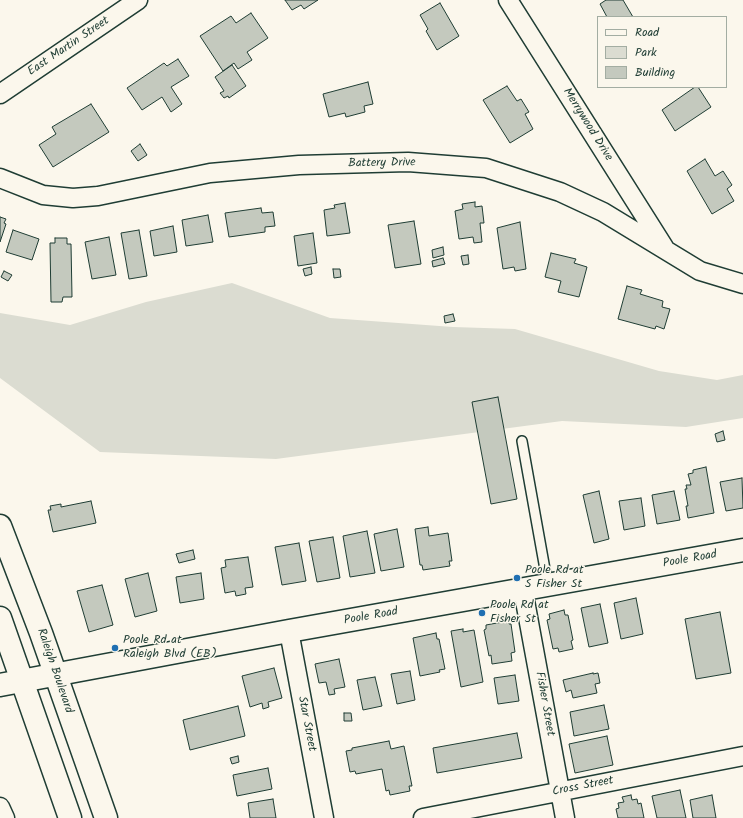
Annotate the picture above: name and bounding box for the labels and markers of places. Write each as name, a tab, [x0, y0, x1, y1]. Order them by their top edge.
place label: Poole Rd at S Fisher St	[525, 564, 584, 592]
marker: Poole Rd at S Fisher St	[512, 573, 522, 583]
place label: Poole Rd at Fisher St	[490, 599, 549, 627]
marker: Poole Rd at Fisher St	[477, 608, 487, 618]
place label: Poole Rd at Raleigh Blvd (EB)	[123, 634, 217, 662]
marker: Poole Rd at Raleigh Blvd (EB)	[110, 643, 120, 653]

